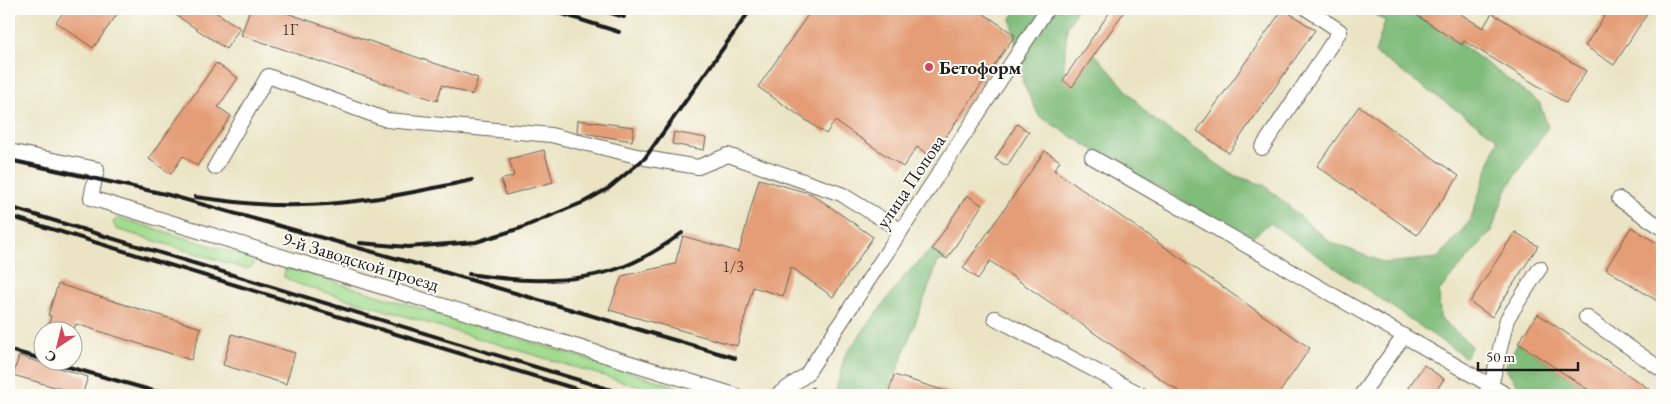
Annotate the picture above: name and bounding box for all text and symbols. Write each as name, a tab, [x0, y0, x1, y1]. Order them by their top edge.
house number: 1Г	[282, 19, 299, 40]
place label: Бетоформ	[939, 55, 1022, 80]
marker: Бетоформ	[923, 61, 935, 73]
street label: улица Попова	[870, 129, 951, 233]
street label: 9-й Заводской проезд	[280, 226, 442, 297]
house number: 1/3	[722, 256, 744, 277]
north arrow	[32, 322, 82, 372]
scale bar	[1478, 339, 1578, 371]
text: С	[41, 346, 60, 367]
text: 50 m	[1486, 347, 1515, 366]

